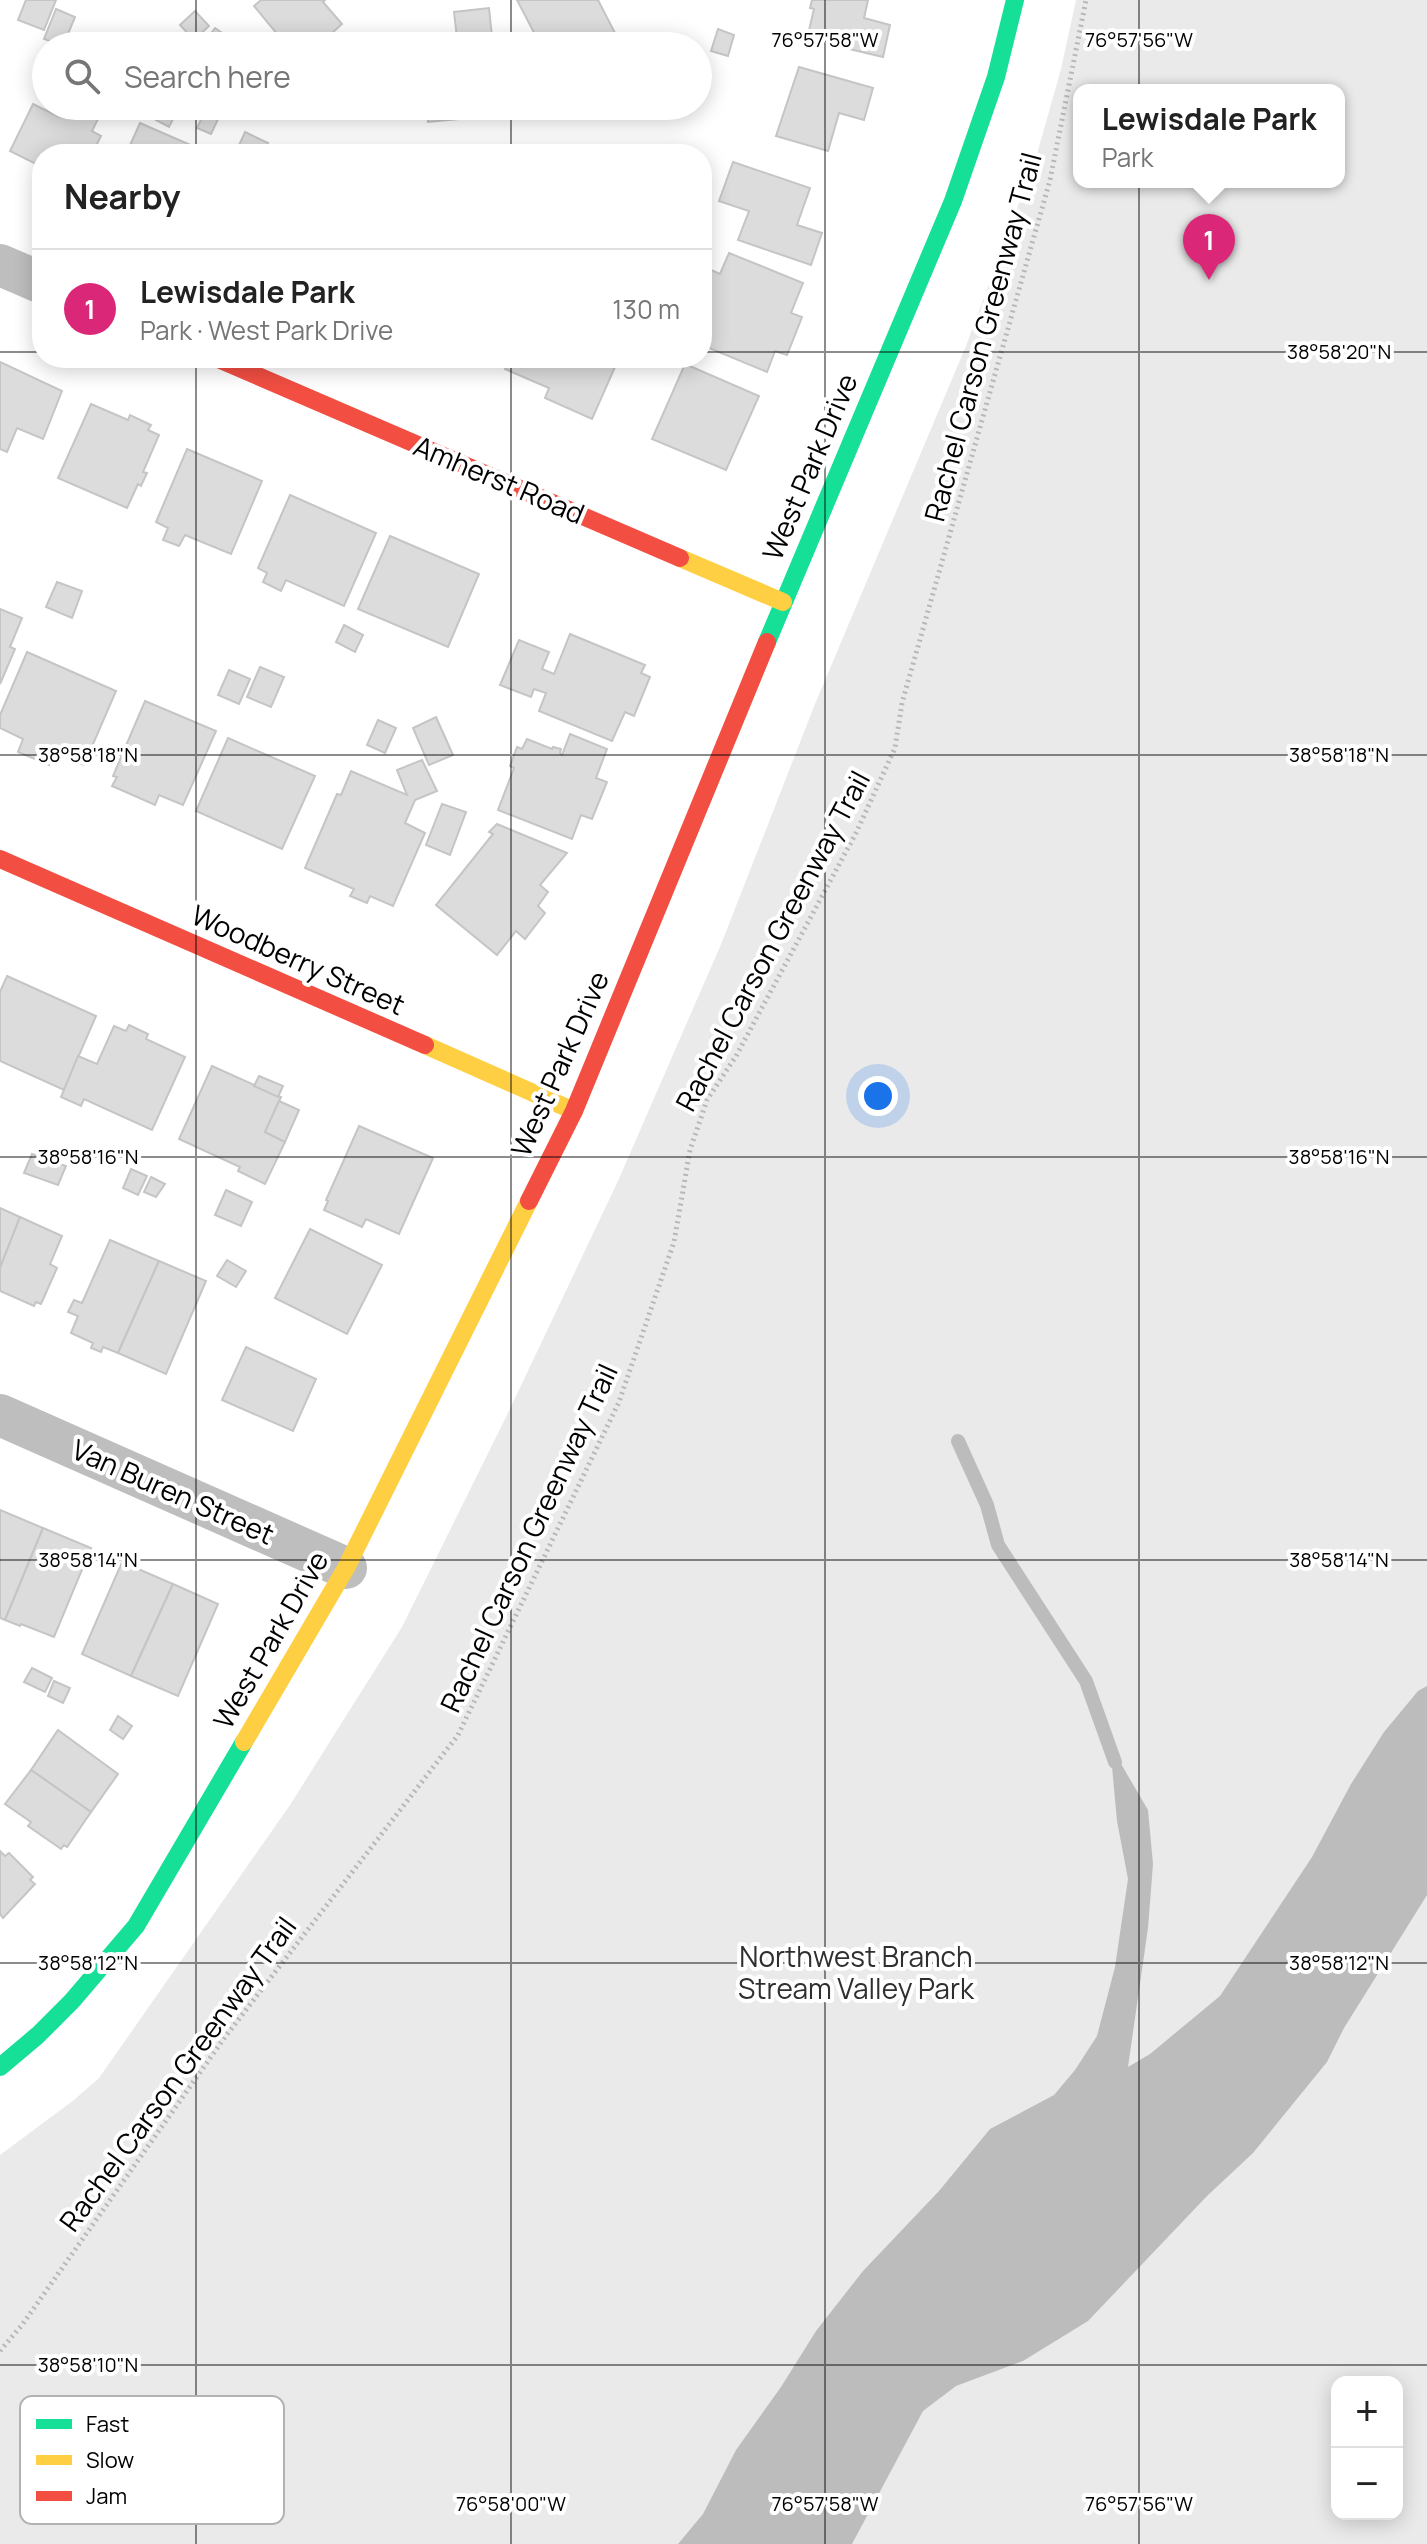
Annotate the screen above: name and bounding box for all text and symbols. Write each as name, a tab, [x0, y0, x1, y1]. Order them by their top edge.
text: 76°57'58"W	[771, 26, 879, 53]
text: 76°57'56"W	[1085, 26, 1193, 53]
search box	[32, 32, 712, 120]
icon: search	[60, 54, 104, 98]
text: Search here	[124, 56, 291, 97]
popup	[1073, 84, 1345, 188]
text: Lewisdale Park	[1102, 98, 1316, 139]
text: Park	[1102, 139, 1154, 175]
street label: Rachel Carson Greenway Trail	[914, 148, 1050, 525]
text: Nearby	[64, 173, 180, 219]
pin: 1	[1183, 214, 1235, 280]
text: Lewisdale Park	[140, 271, 355, 312]
text: 1	[84, 291, 96, 327]
text: 130 m	[612, 291, 680, 327]
text: Park · West Park Drive	[140, 312, 393, 348]
text: 38°58'20"N	[1287, 338, 1391, 365]
street label: West Park Drive	[753, 367, 865, 566]
street label: Amherst Road	[408, 426, 591, 532]
text: 38°58'18"N	[38, 741, 138, 768]
text: 38°58'18"N	[1289, 741, 1389, 768]
street label: Rachel Carson Greenway Trail	[666, 764, 878, 1117]
street label: Woodberry Street	[186, 895, 411, 1023]
street label: West Park Drive	[501, 965, 617, 1162]
your location	[858, 1076, 898, 1116]
text: 38°58'16"N	[38, 1143, 138, 1170]
text: 38°58'16"N	[1289, 1143, 1389, 1170]
street label: Rachel Carson Greenway Trail	[431, 1357, 626, 1718]
street label: Van Buren Street	[66, 1430, 280, 1553]
street label: West Park Drive	[204, 1544, 336, 1735]
text: 38°58'14"N	[38, 1546, 138, 1573]
text: 38°58'14"N	[1289, 1546, 1389, 1573]
street label: Rachel Carson Greenway Trail	[50, 1908, 304, 2238]
park label: Northwest Branch Stream Valley Park	[738, 1937, 975, 2007]
text: 38°58'12"N	[38, 1949, 138, 1976]
text: 38°58'12"N	[1289, 1949, 1389, 1976]
text: 38°58'10"N	[38, 2351, 138, 2378]
map controls	[1331, 2376, 1403, 2520]
button: +	[1331, 2376, 1403, 2448]
legend	[20, 2396, 284, 2524]
text: Fast	[86, 2409, 129, 2439]
text: Slow	[86, 2445, 134, 2475]
button: −	[1331, 2448, 1403, 2520]
text: Jam	[86, 2481, 127, 2511]
text: 76°58'00"W	[456, 2490, 566, 2517]
text: 76°57'58"W	[771, 2490, 879, 2517]
text: 76°57'56"W	[1085, 2490, 1193, 2517]

